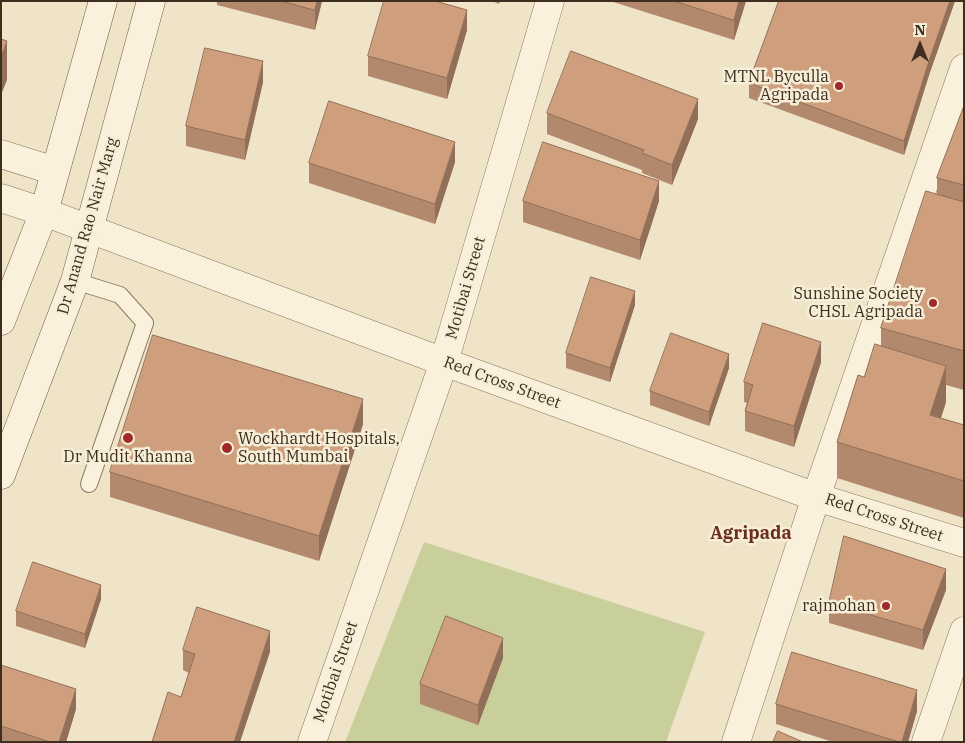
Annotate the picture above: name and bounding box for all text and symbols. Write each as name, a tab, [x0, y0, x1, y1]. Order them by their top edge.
north arrow	[895, 20, 945, 70]
text: N	[914, 21, 926, 39]
place label: MTNL Byculla Agripada	[723, 67, 829, 105]
marker: MTNL Byculla Agripada	[833, 80, 845, 92]
street label: Dr Anand Rao Nair Marg	[54, 135, 122, 317]
street label: Motibai Street	[442, 234, 490, 342]
place label: Sunshine Society CHSL Agripada	[793, 284, 923, 322]
marker: Sunshine Society CHSL Agripada	[927, 297, 939, 309]
street label: Red Cross Street	[441, 353, 563, 413]
place label: Wockhardt Hospitals, South Mumbai	[238, 429, 400, 467]
marker: Dr Mudit Khanna	[121, 431, 135, 445]
marker: Wockhardt Hospitals, South Mumbai	[220, 441, 234, 455]
place label: Dr Mudit Khanna	[63, 447, 193, 467]
street label: Red Cross Street	[822, 490, 946, 546]
district label: Agripada	[710, 523, 792, 545]
place label: rajmohan	[802, 596, 876, 616]
marker: rajmohan	[880, 600, 892, 612]
street label: Motibai Street	[310, 619, 362, 725]

